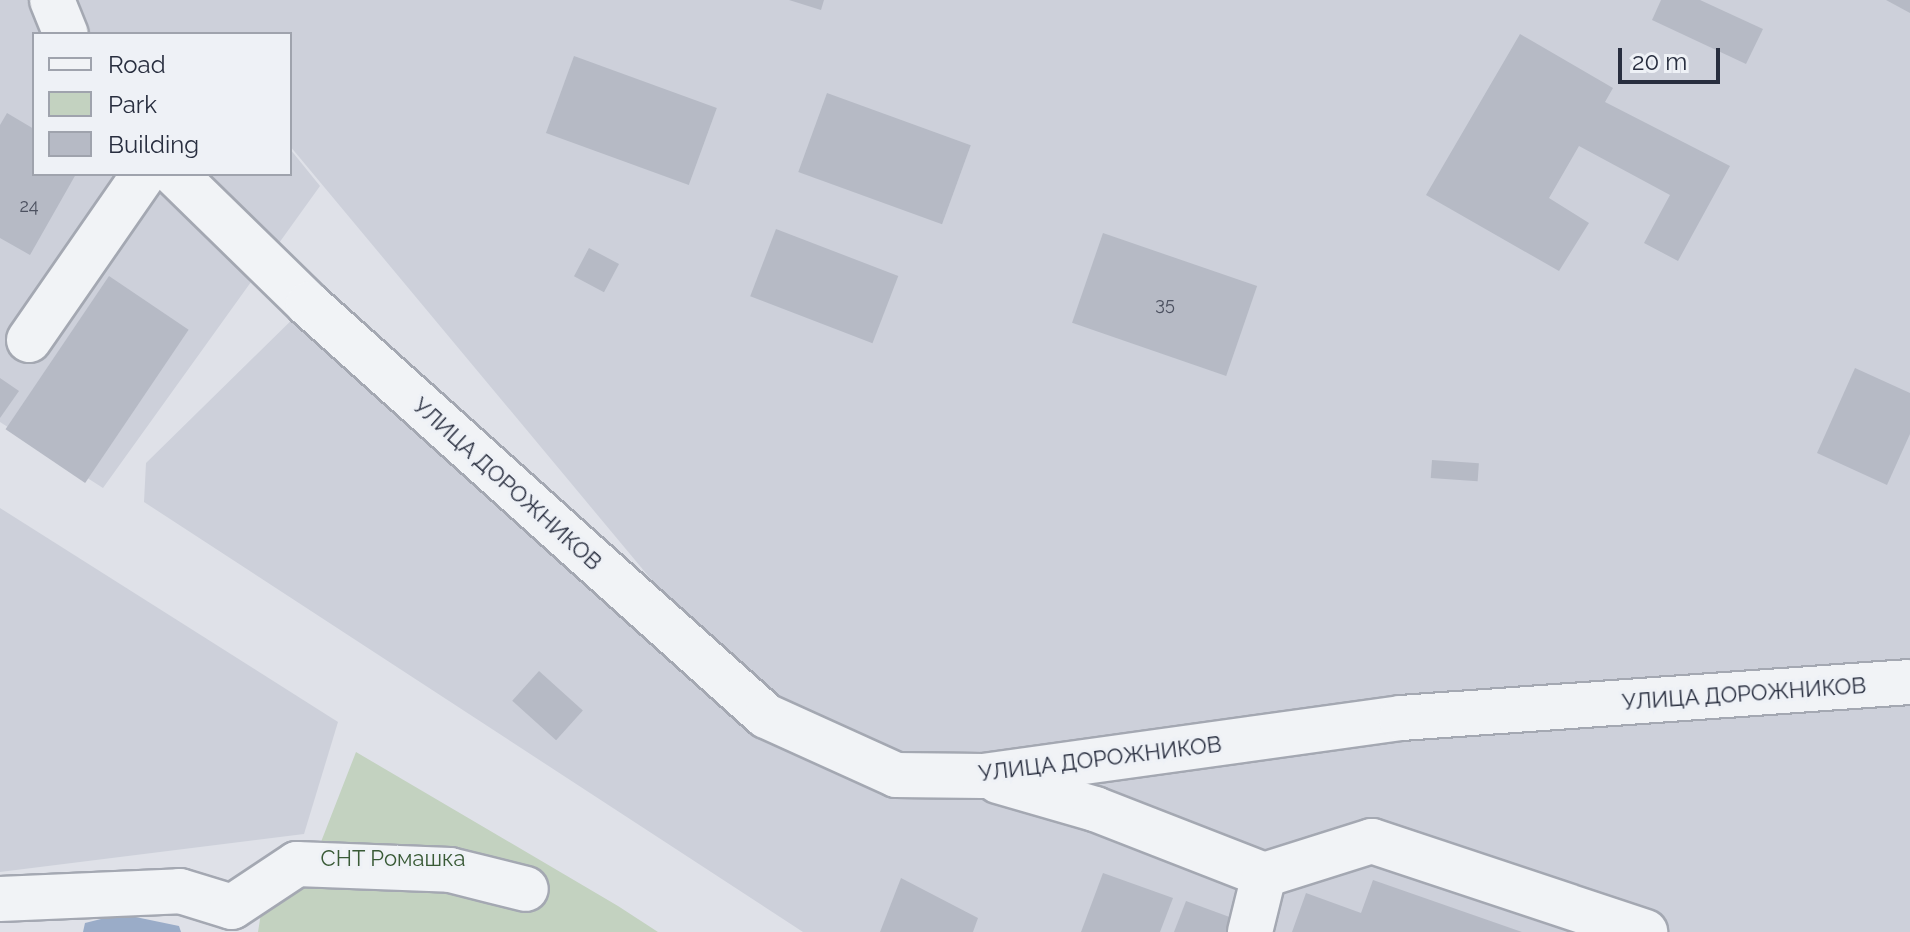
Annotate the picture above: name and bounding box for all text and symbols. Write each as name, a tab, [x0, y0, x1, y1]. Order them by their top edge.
legend	[32, 32, 292, 176]
scale bar	[1622, 32, 1724, 82]
text: 20 m	[1632, 47, 1687, 76]
text: Road	[108, 50, 166, 79]
text: Park	[108, 90, 157, 119]
text: Building	[108, 130, 199, 159]
house number: 24	[19, 195, 39, 217]
house number: 35	[1155, 293, 1175, 315]
street label: УЛИЦА ДОРОЖНИКОВ	[407, 392, 607, 576]
street label: УЛИЦА ДОРОЖНИКОВ	[1621, 672, 1867, 716]
street label: УЛИЦА ДОРОЖНИКОВ	[977, 731, 1223, 787]
park label: СНТ Ромашка	[320, 846, 466, 872]

